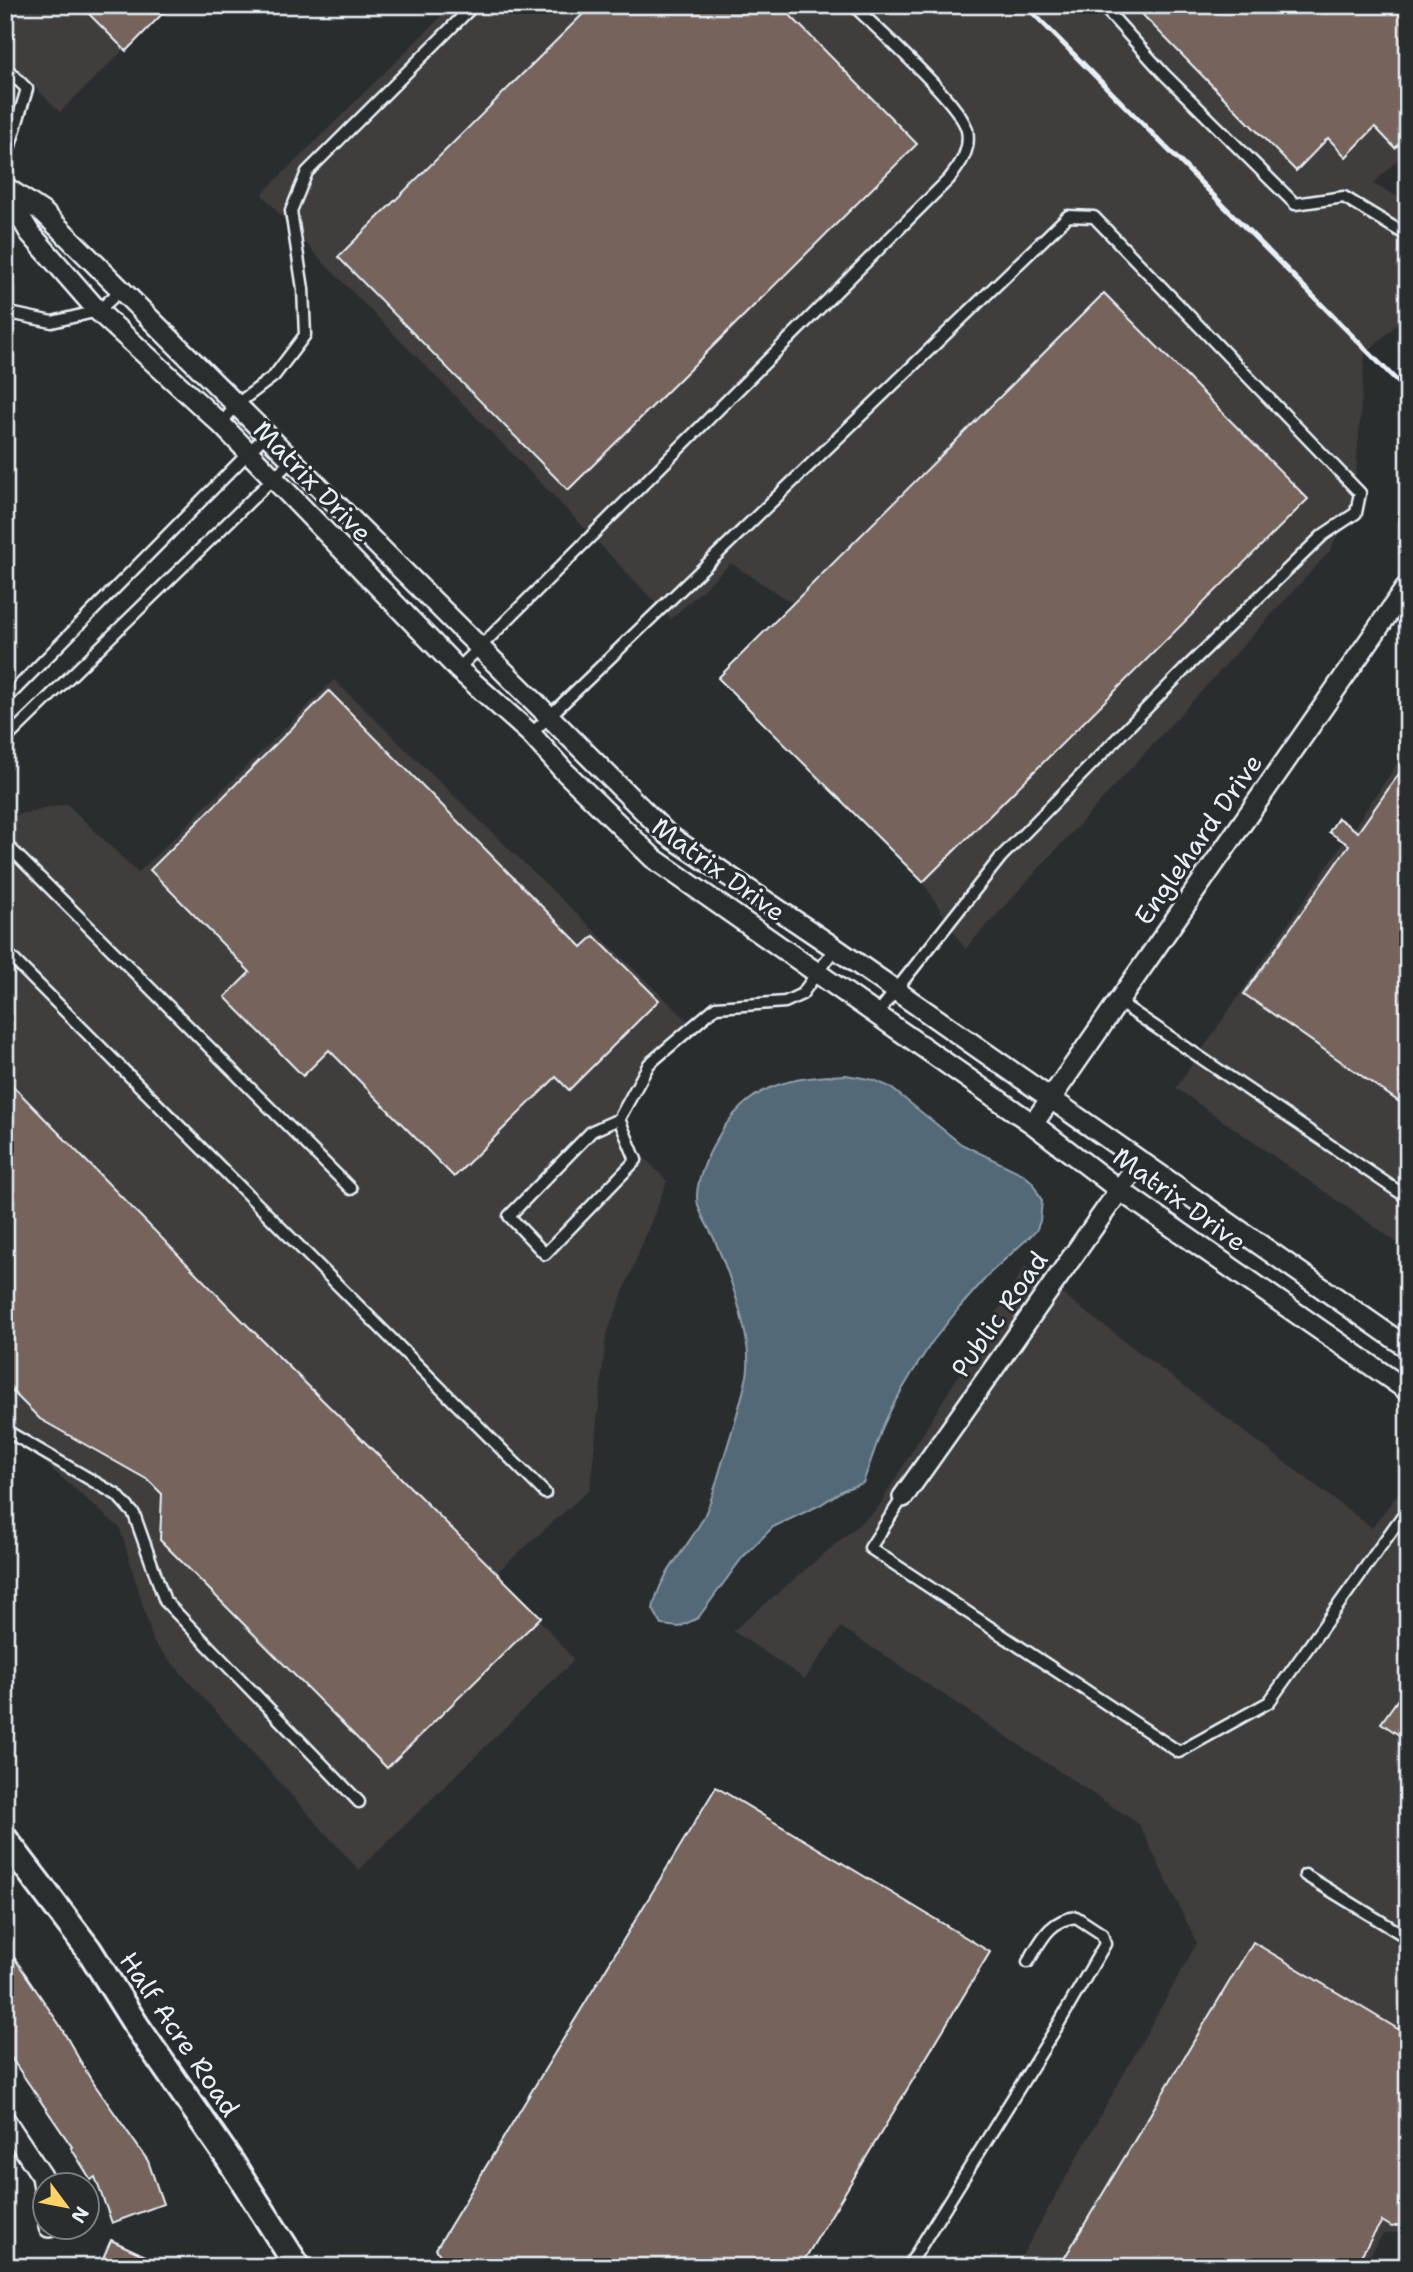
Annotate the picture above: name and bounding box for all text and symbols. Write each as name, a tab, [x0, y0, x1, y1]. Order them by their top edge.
street label: Matrix Drive	[246, 412, 380, 550]
street label: Englehard Drive	[1126, 746, 1270, 932]
street label: Matrix Drive	[645, 809, 793, 929]
street label: Matrix Drive	[1106, 1139, 1254, 1259]
street label: Public Road	[943, 1244, 1055, 1384]
street label: Half Acre Road	[112, 1945, 248, 2123]
north arrow	[32, 2170, 102, 2240]
text: N	[65, 2202, 95, 2228]

